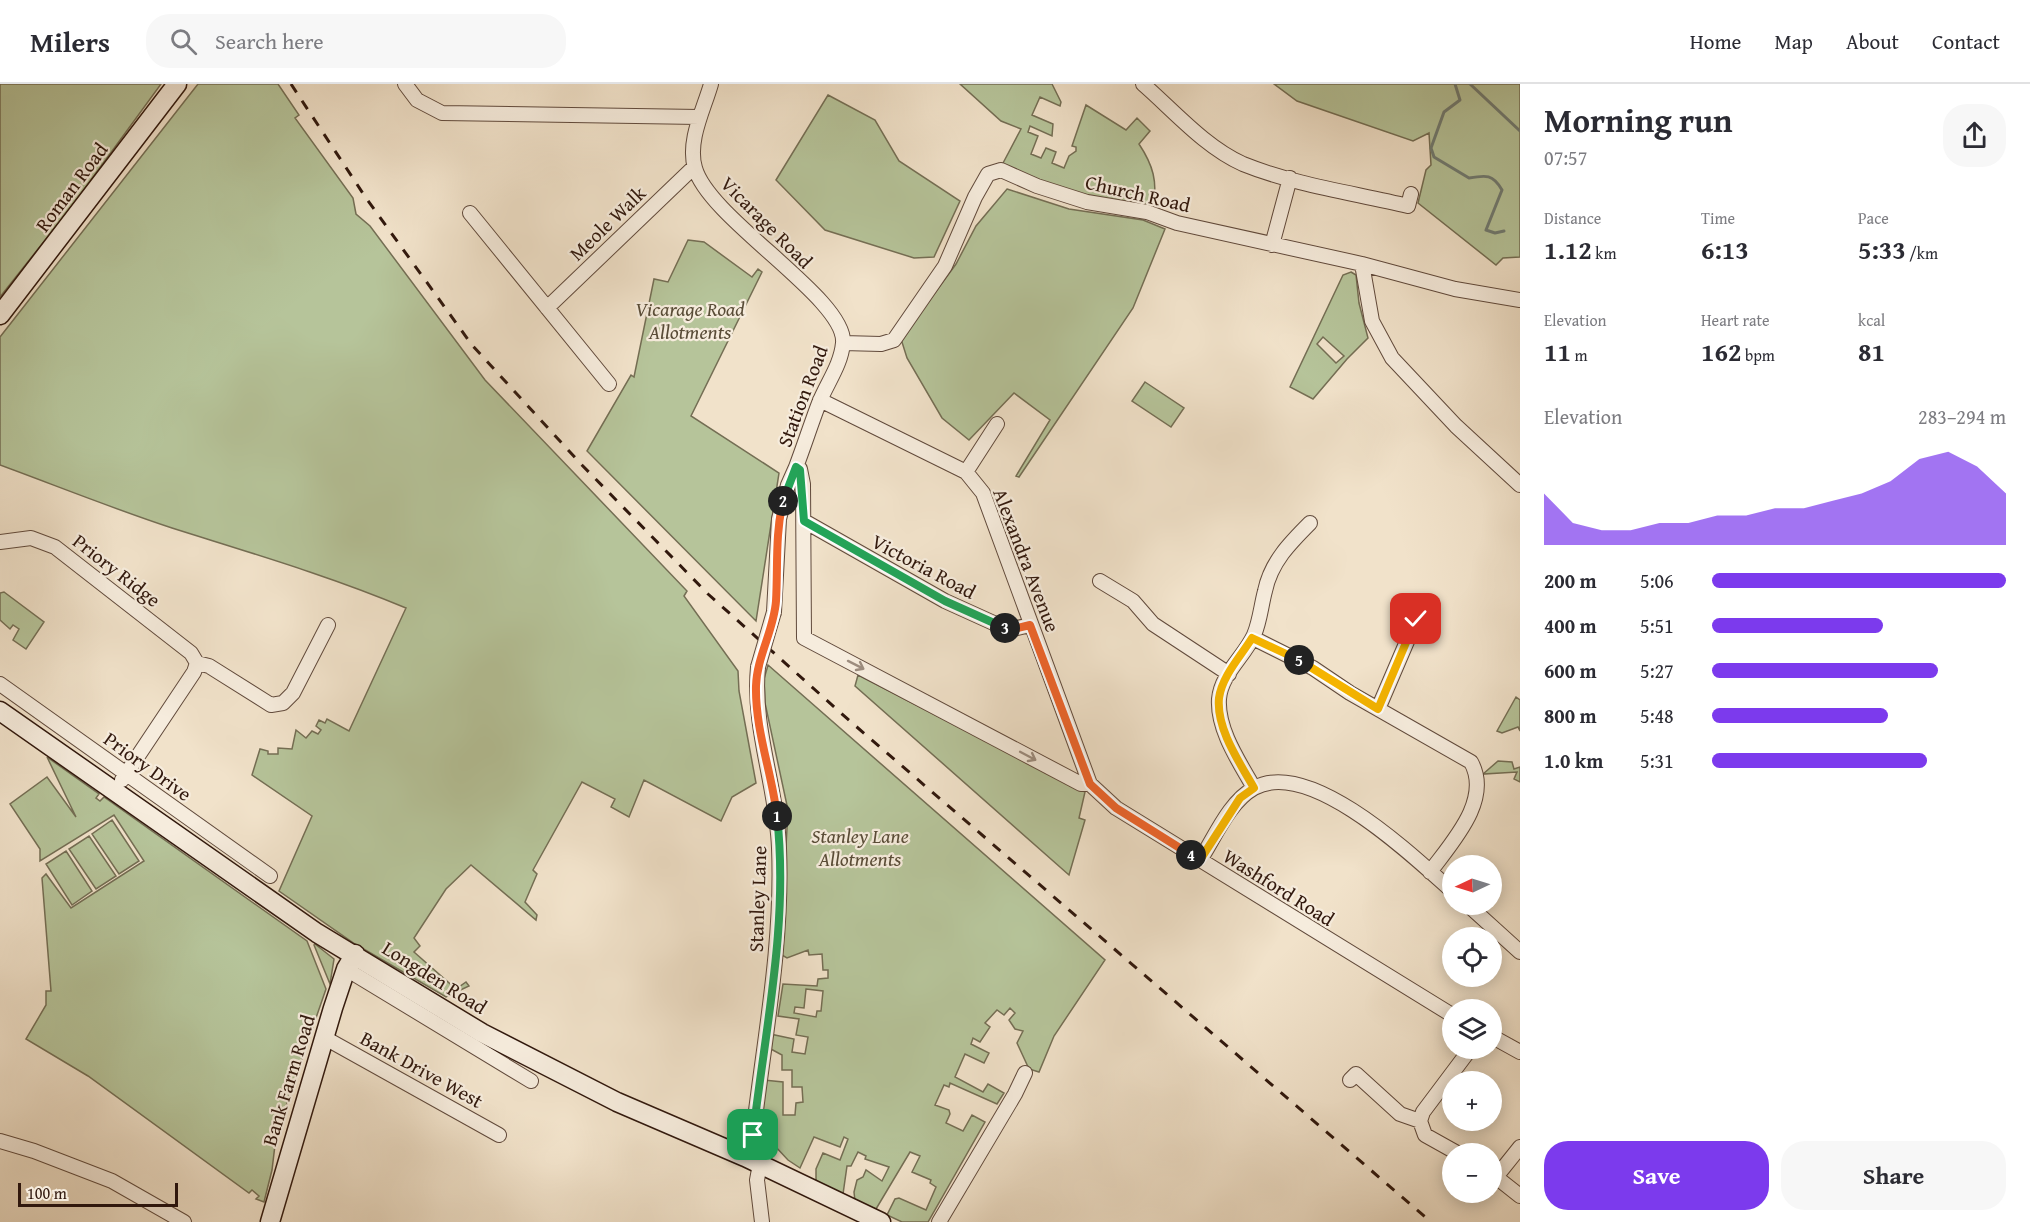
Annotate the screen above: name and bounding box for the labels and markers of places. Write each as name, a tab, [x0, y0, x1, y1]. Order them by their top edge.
pin: 2	[768, 486, 798, 516]
pin	[1390, 593, 1441, 644]
pin: 3	[990, 613, 1020, 643]
pin: 5	[1284, 645, 1314, 675]
pin: 1	[762, 801, 792, 831]
pin: 4	[1176, 840, 1206, 870]
pin	[727, 1109, 778, 1160]

